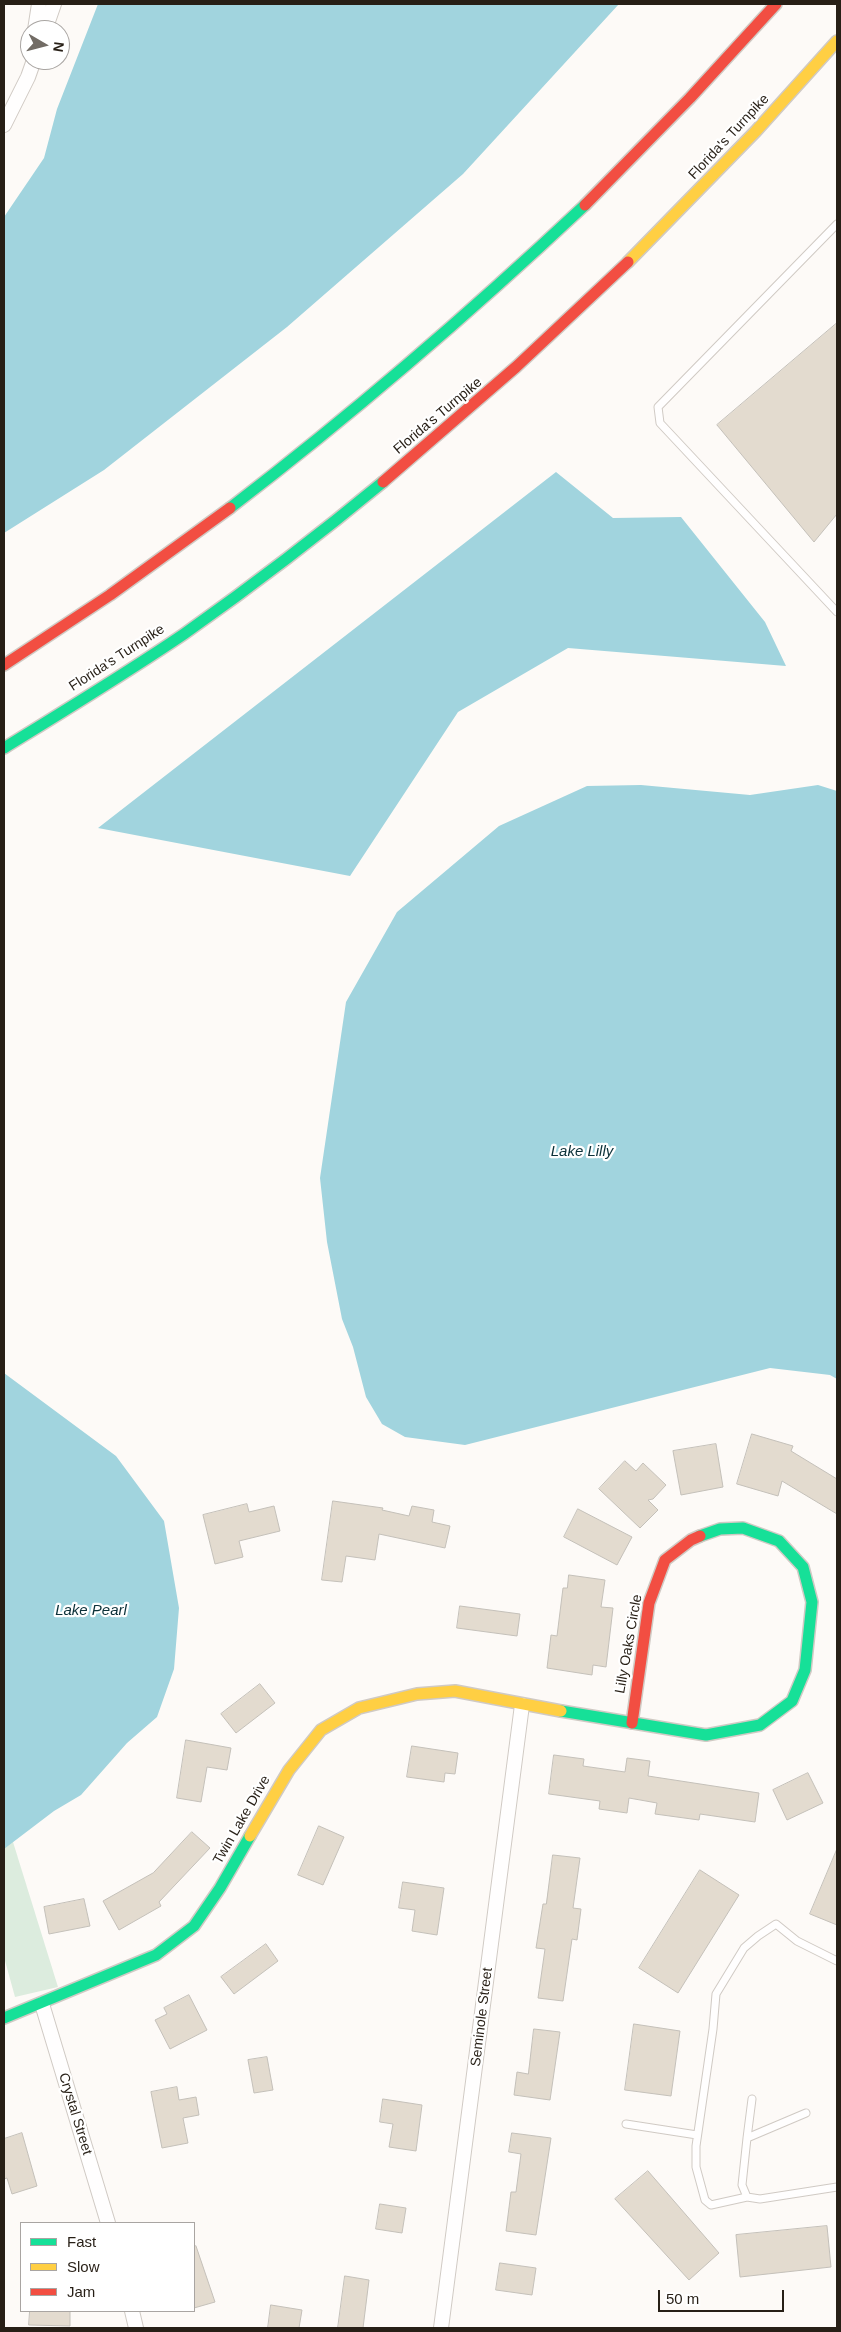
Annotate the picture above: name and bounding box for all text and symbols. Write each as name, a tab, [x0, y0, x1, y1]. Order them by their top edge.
north arrow	[20, 20, 70, 70]
text: N	[50, 41, 67, 53]
street label: Florida's Turnpike	[685, 91, 773, 183]
street label: Florida's Turnpike	[390, 374, 486, 458]
street label: Florida's Turnpike	[66, 621, 168, 695]
water label: Lake Lilly	[551, 1143, 613, 1161]
street label: Lilly Oaks Circle	[612, 1593, 646, 1695]
water label: Lake Pearl	[55, 1602, 127, 1620]
street label: Twin Lake Drive	[210, 1773, 274, 1867]
street label: Seminole Street	[468, 1967, 496, 2067]
street label: Crystal Street	[55, 2071, 95, 2157]
legend	[20, 2222, 195, 2312]
text: Fast	[67, 2233, 96, 2250]
text: Slow	[67, 2258, 100, 2275]
scale bar	[661, 2280, 787, 2312]
text: Jam	[67, 2283, 95, 2300]
text: 50 m	[666, 2290, 699, 2307]

